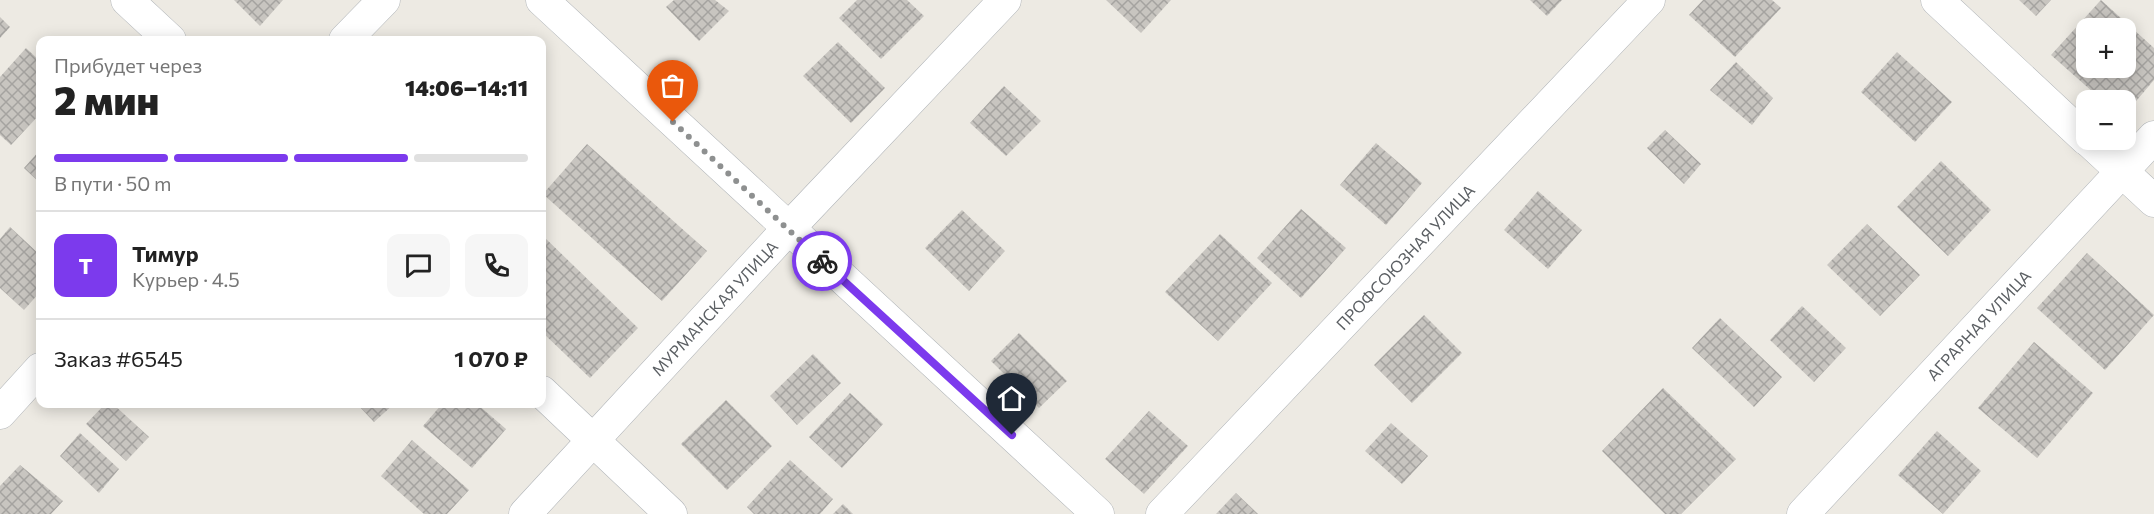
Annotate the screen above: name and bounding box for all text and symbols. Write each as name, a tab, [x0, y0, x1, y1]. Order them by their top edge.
map controls	[2076, 18, 2136, 150]
button: +	[2076, 18, 2136, 78]
text: Прибудет через	[54, 53, 202, 77]
pin	[647, 60, 698, 122]
icon: bag	[656, 69, 689, 102]
text: 14:06–14:11	[405, 74, 528, 101]
text: 2 мин	[54, 75, 159, 123]
button: −	[2076, 90, 2136, 150]
text: В пути · 50 m	[54, 171, 172, 195]
street label: ПРОФСОЮЗНАЯ УЛИЦА	[1332, 180, 1478, 333]
courier	[792, 231, 852, 291]
button: chat	[387, 234, 450, 297]
button: phone	[465, 234, 528, 297]
street label: МУРМАНСКАЯ УЛИЦА	[648, 237, 781, 379]
text: Тимур	[132, 240, 199, 267]
icon: bike	[806, 245, 839, 278]
text: Т	[78, 252, 93, 279]
street label: АГРАРНАЯ УЛИЦА	[1922, 266, 2034, 384]
text: Курьер · 4.5	[132, 267, 240, 291]
text: Заказ #6545	[54, 345, 183, 372]
text: 1 070 ₽	[454, 345, 528, 372]
pin	[986, 373, 1037, 435]
icon: home	[995, 382, 1028, 415]

